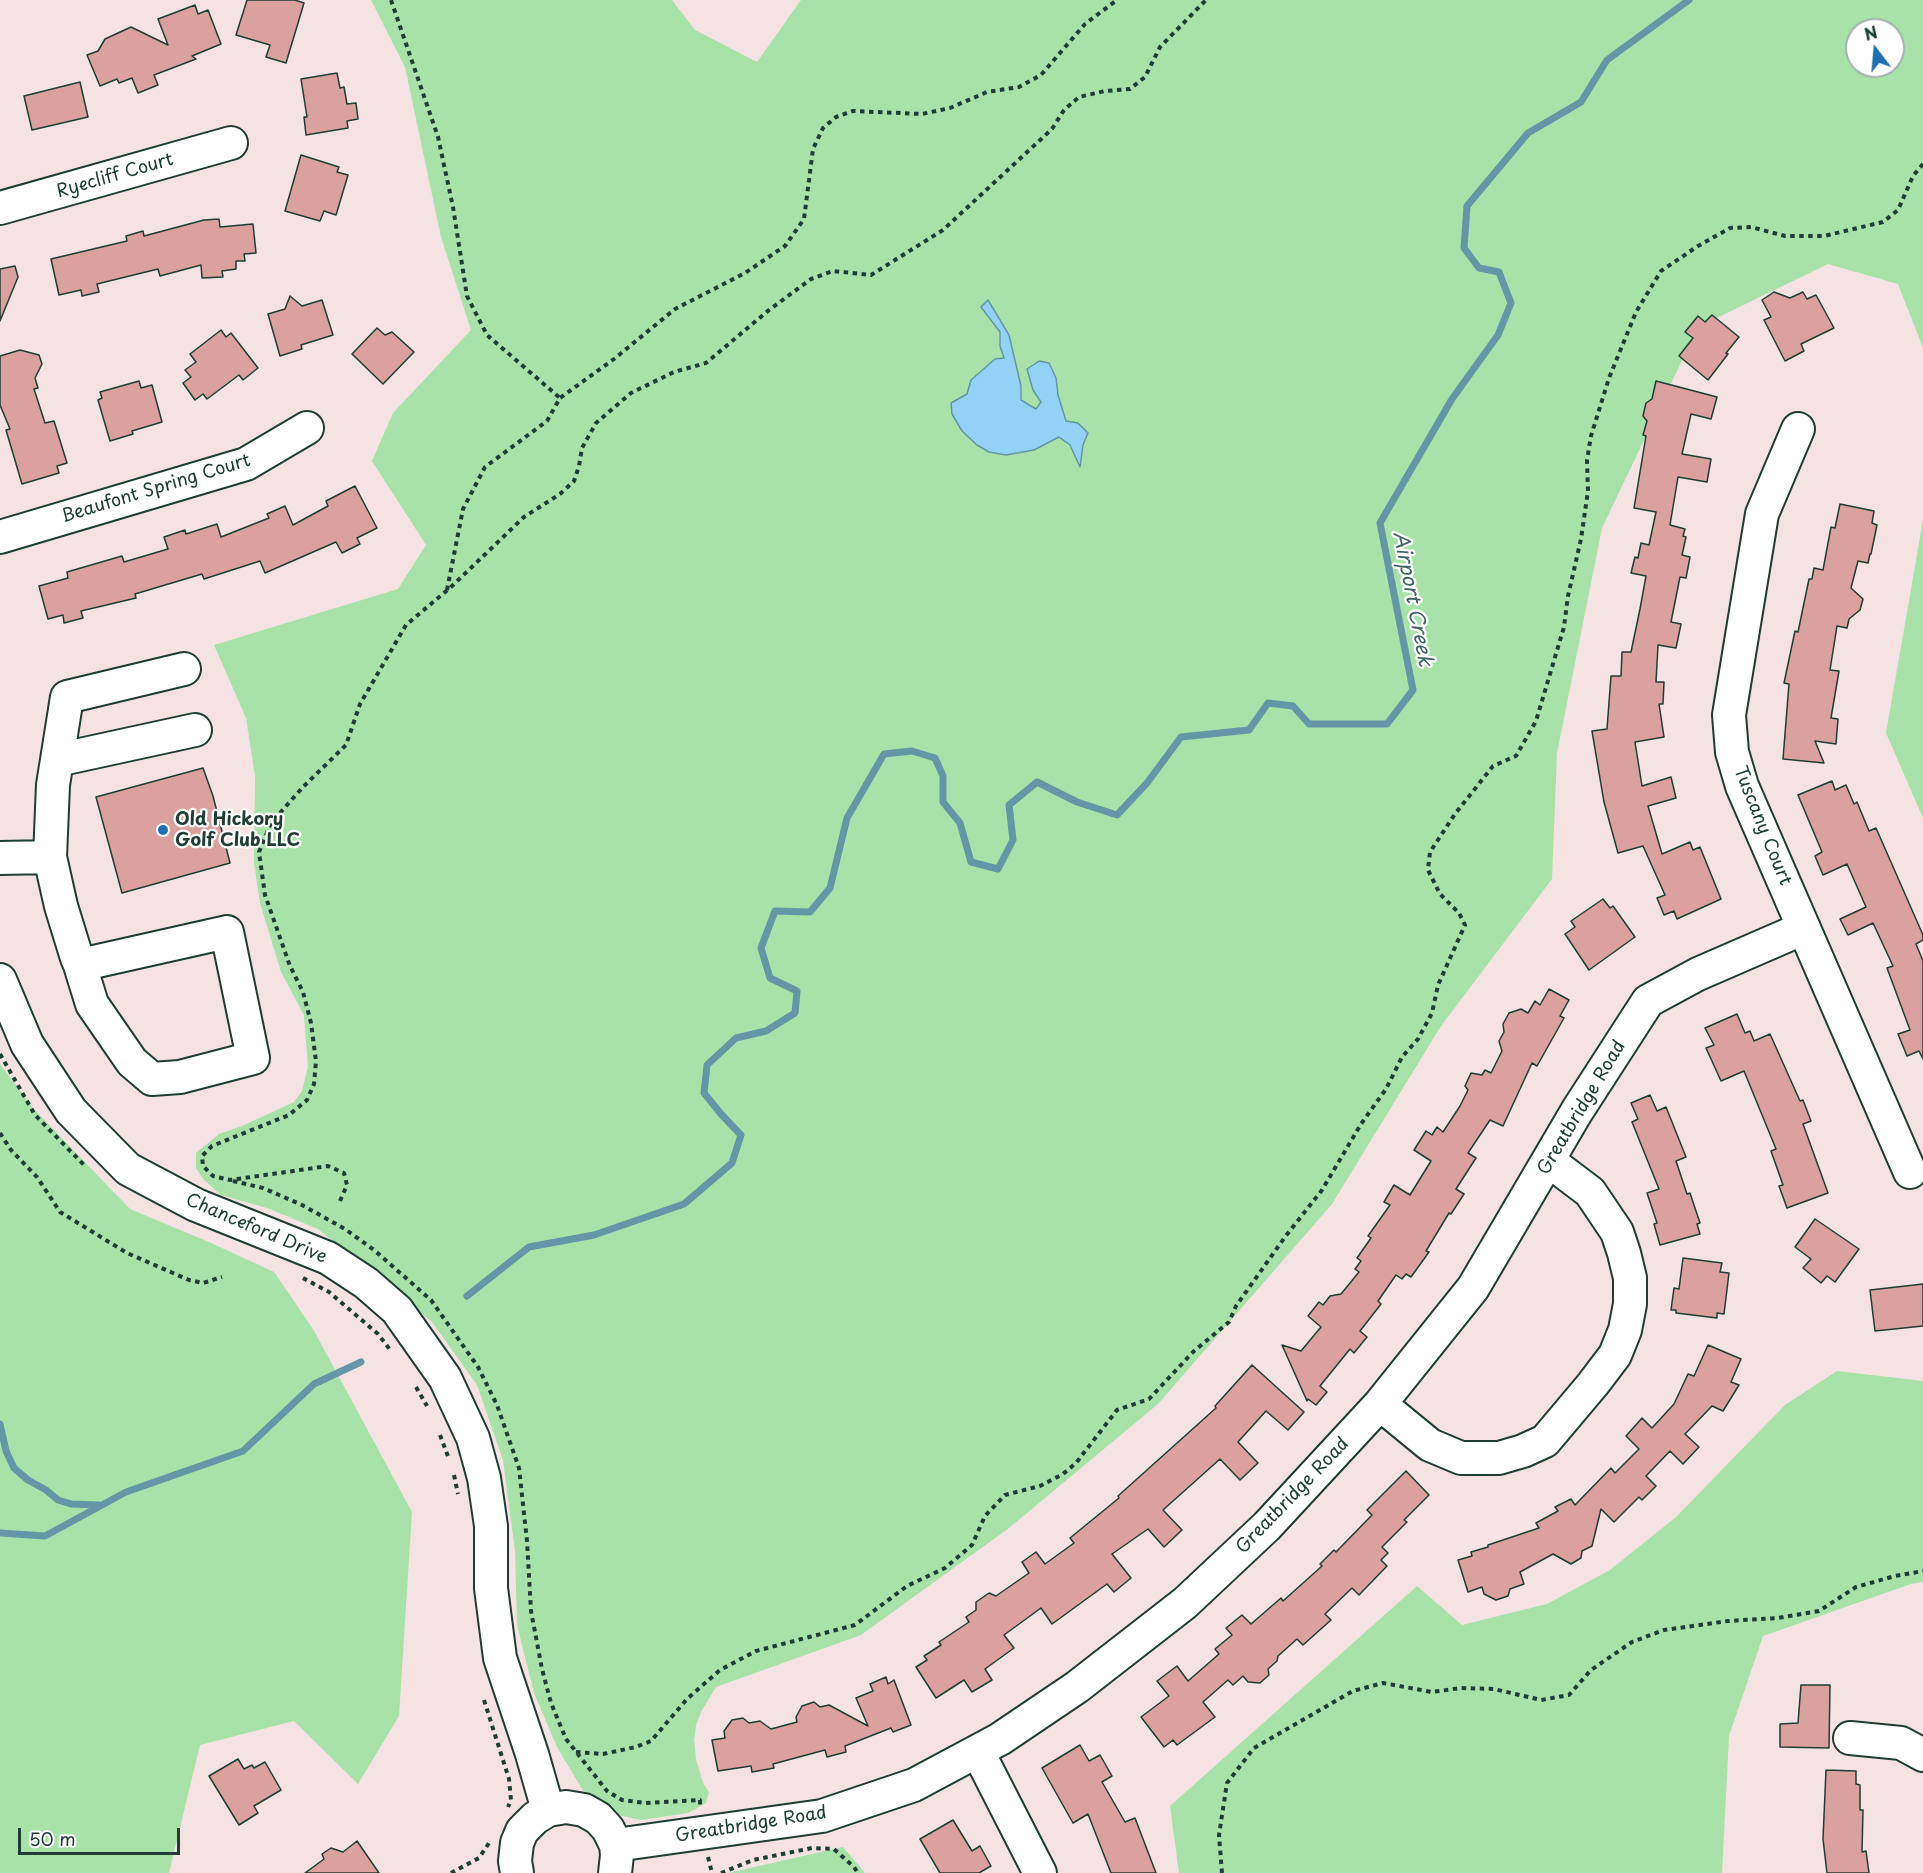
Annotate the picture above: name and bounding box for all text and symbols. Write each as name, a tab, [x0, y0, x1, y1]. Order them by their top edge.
north arrow	[1845, 18, 1905, 78]
text: N	[1861, 19, 1880, 46]
street label: Ryecliff Court	[54, 149, 176, 203]
street label: Beaufont Spring Court	[59, 450, 253, 528]
water label: Airport Creek	[1387, 530, 1437, 668]
street label: Tuscany Court	[1728, 763, 1796, 889]
place label: Old Hickory Golf Club LLC	[175, 809, 300, 852]
marker: Old Hickory Golf Club LLC	[156, 823, 170, 837]
street label: Greatbridge Road	[1533, 1037, 1631, 1179]
street label: Chanceford Drive	[182, 1190, 330, 1268]
street label: Greatbridge Road	[1232, 1434, 1354, 1558]
street label: Greatbridge Road	[674, 1802, 828, 1848]
scale bar	[21, 1816, 183, 1854]
text: 50 m	[29, 1825, 76, 1852]

